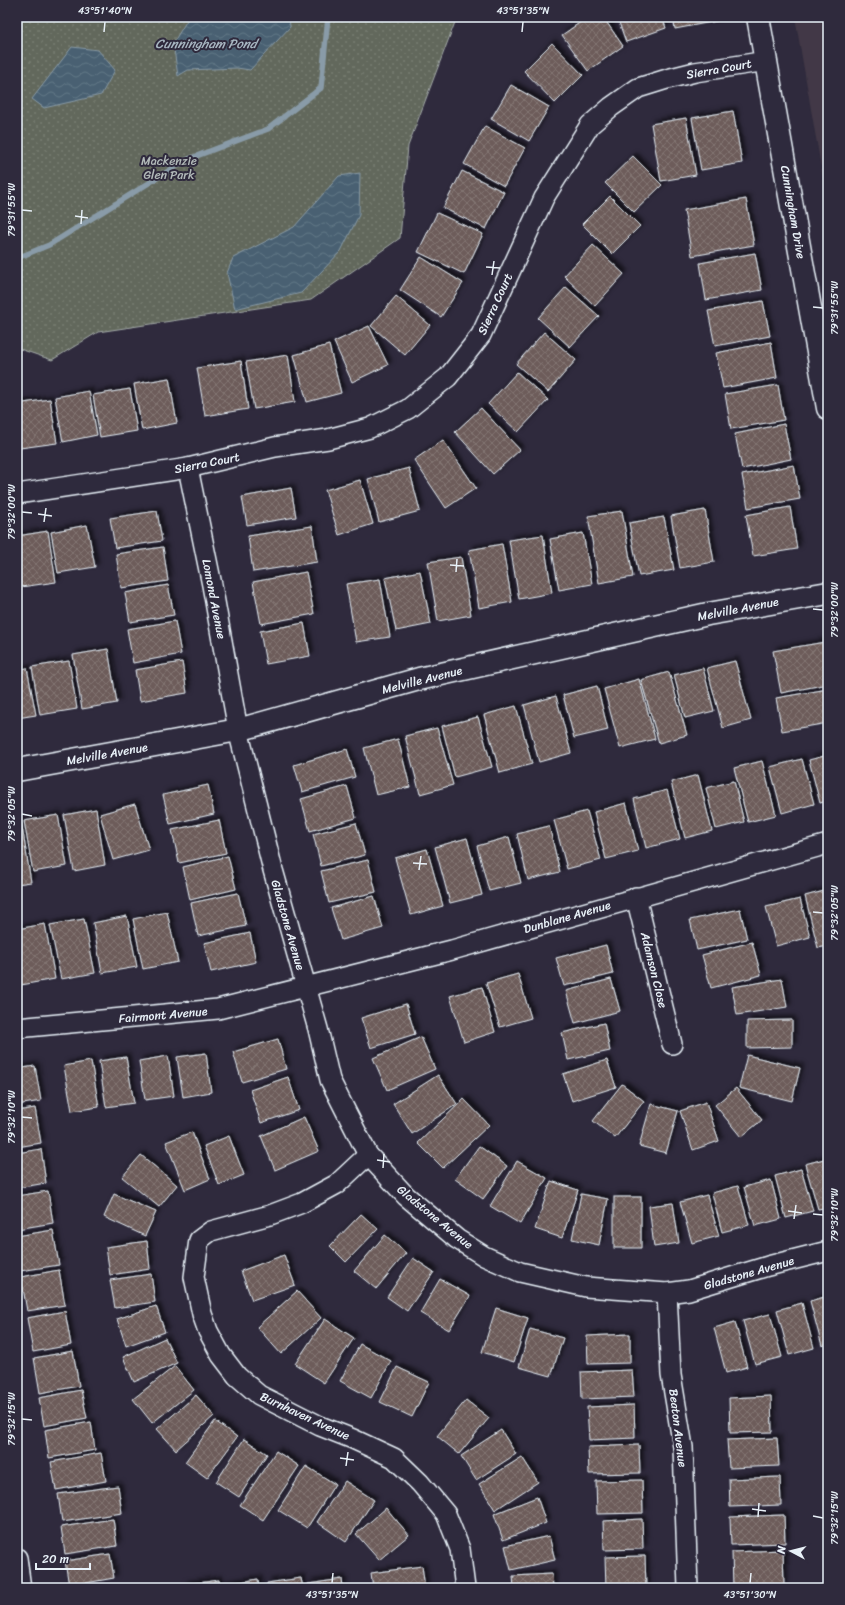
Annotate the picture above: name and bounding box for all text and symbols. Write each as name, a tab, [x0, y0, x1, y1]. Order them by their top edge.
text: 43°51'40"N	[78, 2, 132, 20]
text: 43°51'35"N	[497, 2, 549, 20]
water label: Cunningham Pond	[155, 32, 260, 55]
street label: Sierra Court	[684, 52, 754, 86]
park label: Mackenzie Glen Park	[141, 150, 197, 186]
street label: Cunningham Drive	[774, 164, 812, 260]
text: 79°31'55"W	[3, 183, 21, 237]
street label: Sierra Court	[471, 269, 519, 339]
text: 79°31'55"W	[826, 281, 844, 335]
street label: Sierra Court	[172, 446, 242, 480]
text: 79°32'00"W	[3, 484, 21, 540]
street label: Lomond Avenue	[195, 557, 233, 641]
text: 79°32'00"W	[826, 582, 844, 638]
street label: Melville Avenue	[695, 590, 781, 628]
street label: Melville Avenue	[379, 659, 465, 701]
street label: Melville Avenue	[65, 736, 150, 772]
text: 79°32'05"W	[3, 786, 21, 842]
street label: Gladstone Avenue	[265, 877, 311, 973]
text: 79°32'05"W	[826, 885, 844, 941]
street label: Dunblane Avenue	[521, 894, 613, 940]
street label: Adamson Close	[634, 929, 674, 1010]
street label: Fairmont Avenue	[118, 1000, 209, 1030]
text: 79°32'10"W	[3, 1090, 21, 1144]
street label: Gladstone Avenue	[392, 1179, 478, 1255]
text: 79°32'10"W	[826, 1188, 844, 1242]
street label: Gladstone Avenue	[701, 1250, 797, 1296]
street label: Burnhaven Avenue	[256, 1386, 354, 1447]
street label: Beaton Avenue	[662, 1388, 694, 1469]
text: 79°32'15"W	[3, 1392, 21, 1446]
text: 79°32'15"W	[826, 1491, 844, 1545]
north arrow	[771, 1531, 811, 1571]
scale bar	[36, 1545, 90, 1571]
text: N	[772, 1545, 792, 1556]
text: 20 m	[42, 1548, 69, 1570]
text: 43°51'35"N	[306, 1586, 358, 1604]
text: 43°51'30"N	[723, 1586, 777, 1604]

